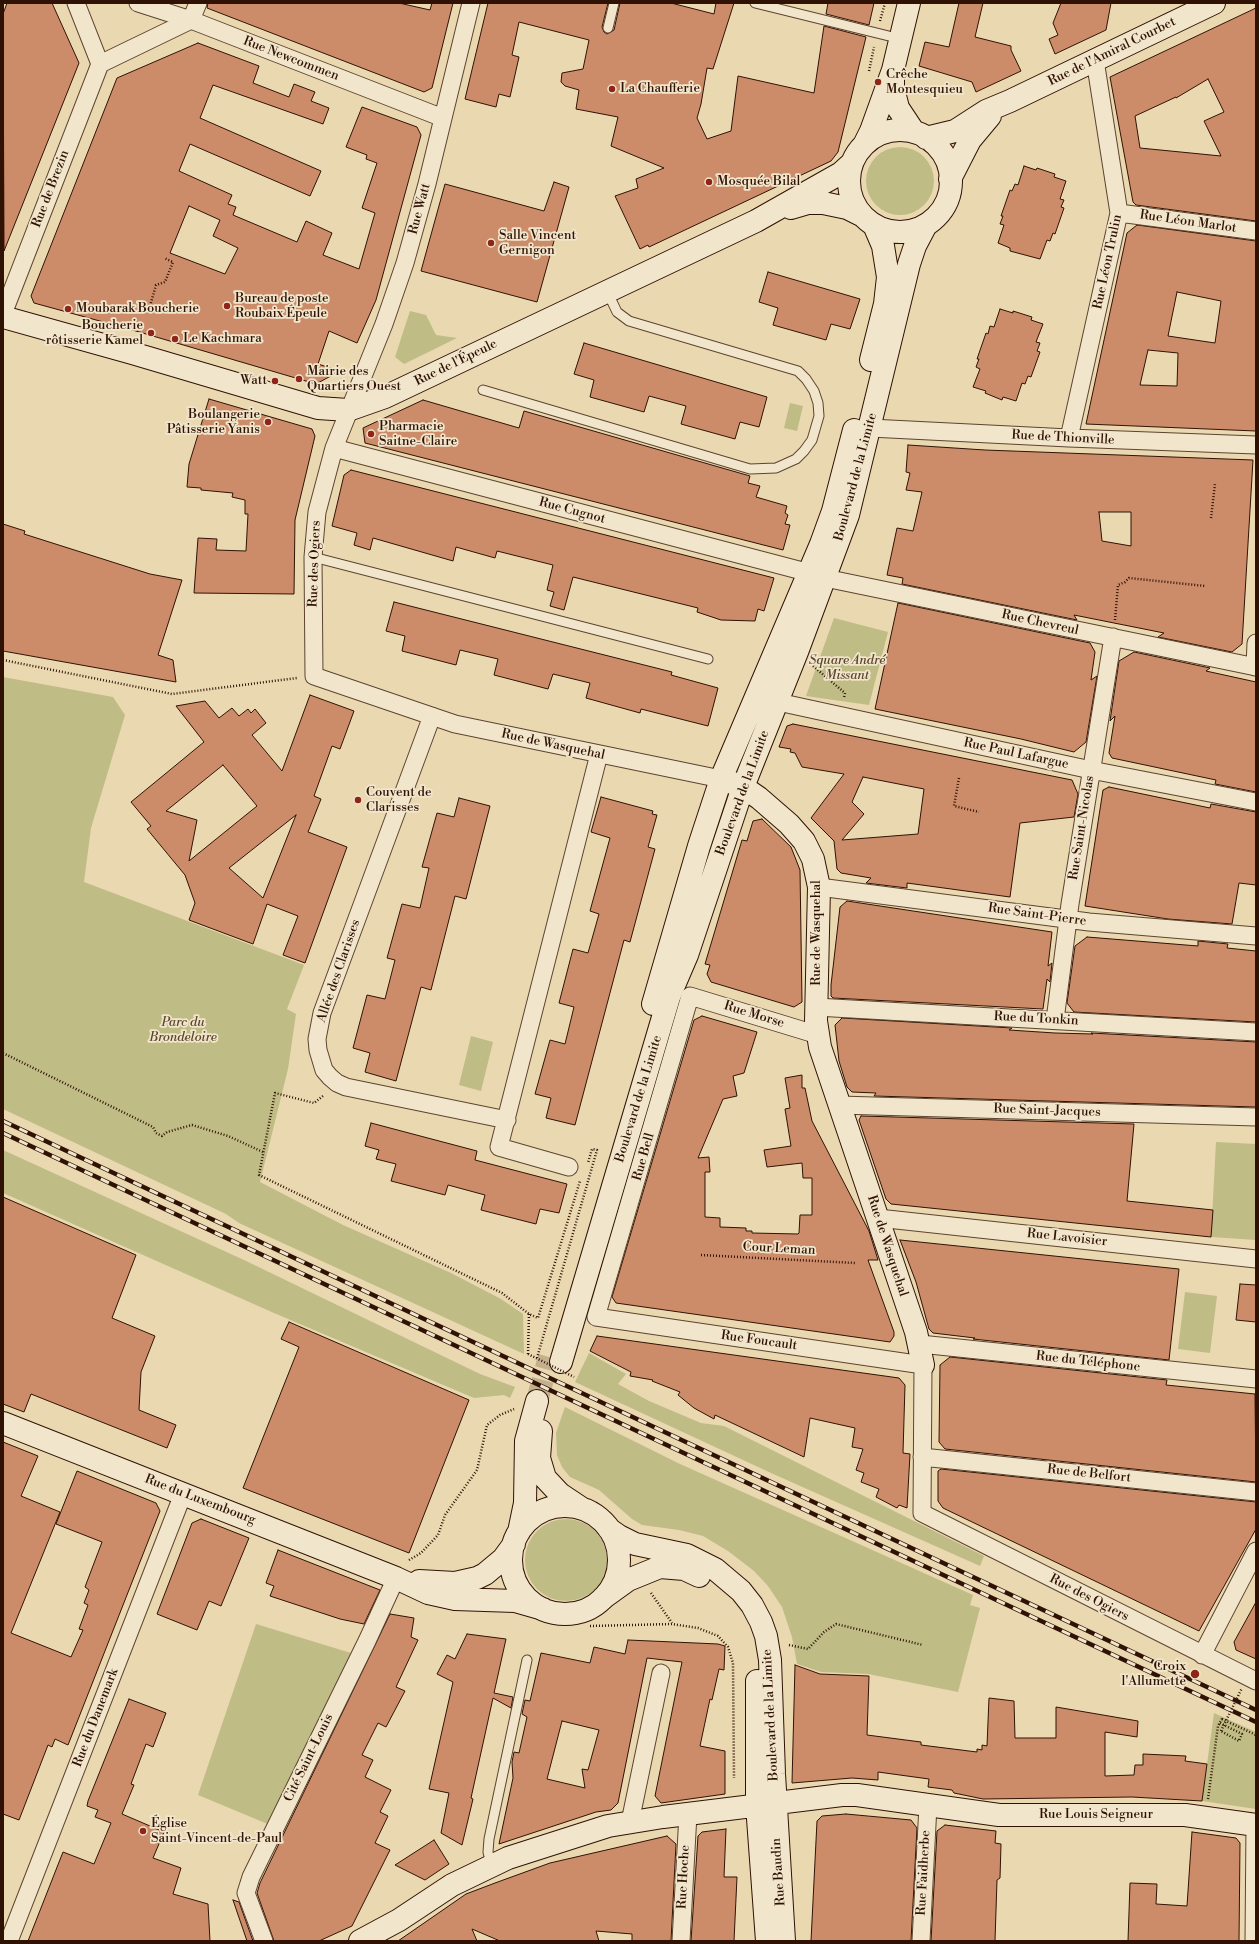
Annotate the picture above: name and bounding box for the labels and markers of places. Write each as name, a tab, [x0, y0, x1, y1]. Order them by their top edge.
place label: Crêche Montesquieu	[886, 67, 963, 98]
marker: Crêche Montesquieu	[873, 77, 883, 87]
place label: La Chaufferie	[620, 81, 700, 97]
marker: La Chaufferie	[607, 84, 617, 94]
place label: Mosquée Bilal	[717, 174, 800, 190]
marker: Mosquée Bilal	[704, 177, 714, 187]
place label: Salle Vincent Gernigon	[499, 228, 576, 259]
marker: Salle Vincent Gernigon	[486, 238, 496, 248]
place label: Bureau de poste Roubaix Épeule	[235, 291, 329, 322]
place label: Moubarak Boucherie	[76, 301, 199, 317]
marker: Bureau de poste Roubaix Épeule	[222, 301, 232, 311]
marker: Moubarak Boucherie	[63, 304, 73, 314]
place label: Boucherie rôtisserie Kamel	[46, 318, 143, 349]
marker: Boucherie rôtisserie Kamel	[146, 328, 156, 338]
place label: Le Kachmara	[183, 331, 262, 347]
marker: Le Kachmara	[170, 334, 180, 344]
place label: Mairie des Quartiers Ouest	[307, 364, 401, 395]
place label: Watt	[240, 373, 267, 389]
marker: Mairie des Quartiers Ouest	[294, 374, 304, 384]
marker: Watt	[270, 376, 280, 386]
place label: Boulangerie Pâtisserie Yanis	[167, 407, 260, 438]
marker: Boulangerie Pâtisserie Yanis	[263, 417, 273, 427]
place label: Pharmacie Saitne-Claire	[379, 419, 457, 450]
marker: Pharmacie Saitne-Claire	[366, 429, 376, 439]
place label: Couvent de Clarisses	[366, 785, 431, 816]
marker: Couvent de Clarisses	[353, 795, 363, 805]
place label: Croix l'Allumette	[1122, 1659, 1186, 1690]
marker: Croix l'Allumette	[1189, 1668, 1201, 1680]
place label: Église Saint-Vincent-de-Paul	[151, 1816, 282, 1847]
marker: Église Saint-Vincent-de-Paul	[138, 1826, 148, 1836]

